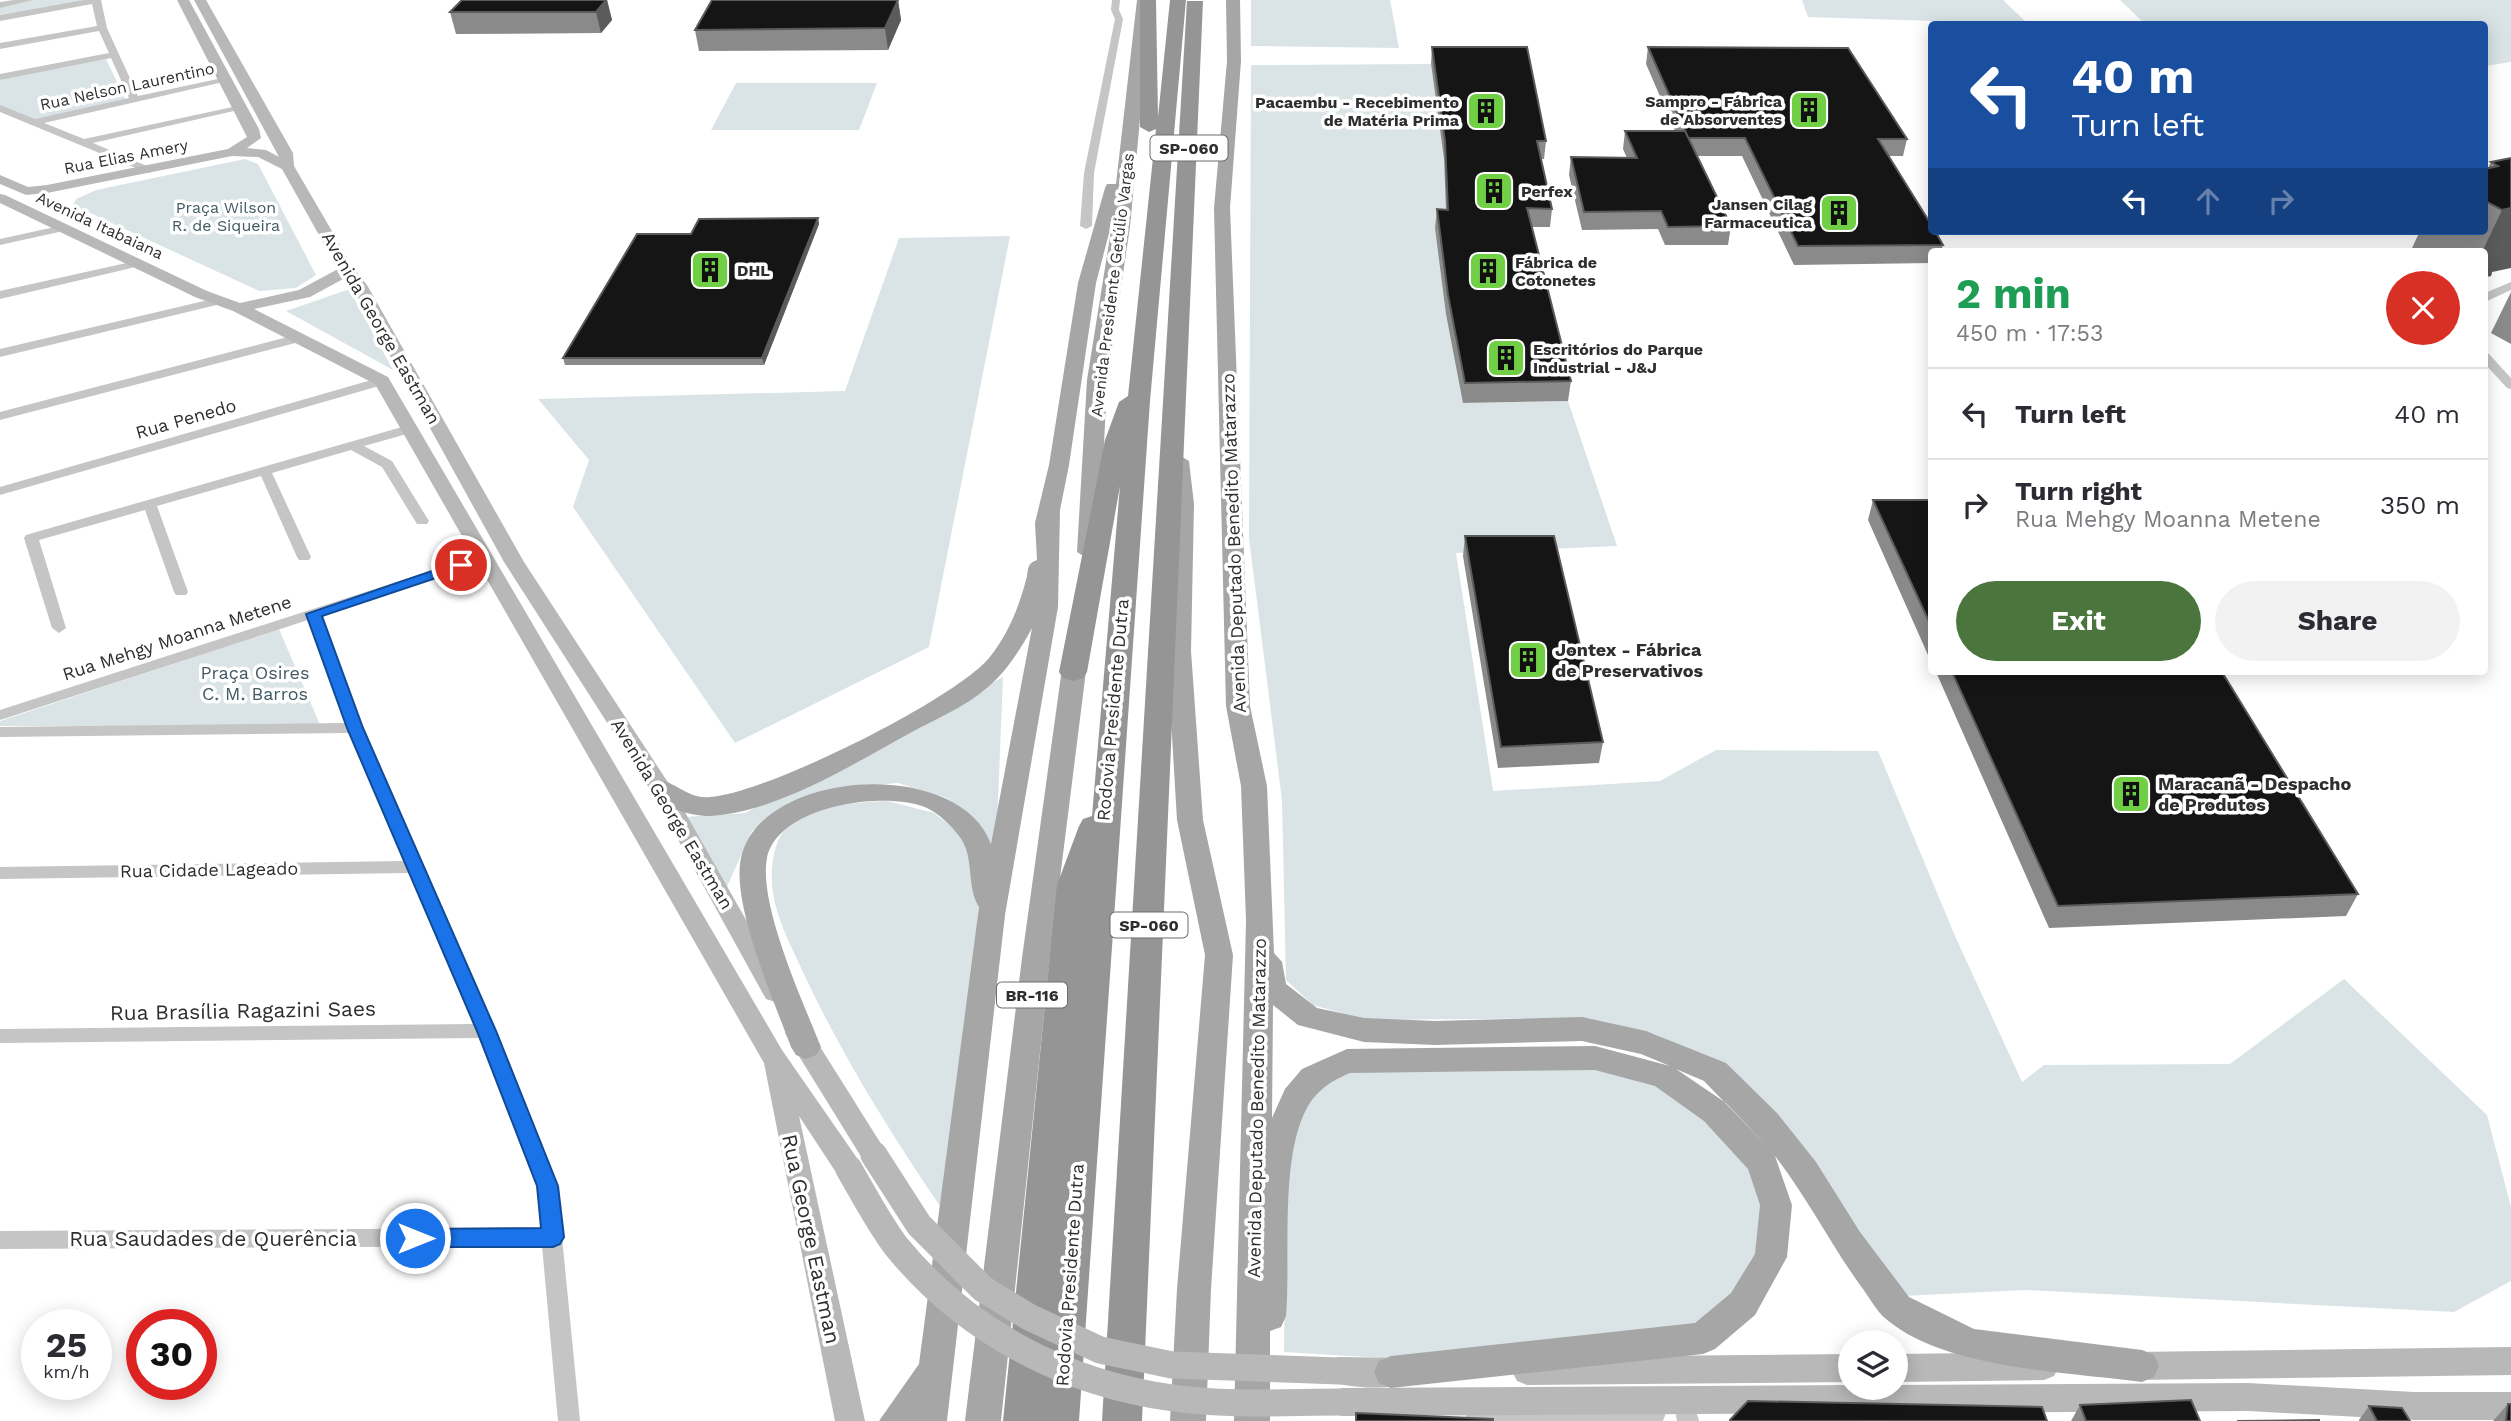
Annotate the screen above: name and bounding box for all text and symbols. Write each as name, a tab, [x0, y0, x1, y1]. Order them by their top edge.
text: 40 m	[2071, 47, 2194, 105]
icon: left	[1956, 49, 2047, 140]
street label: Rua Nelson Laurentino	[38, 59, 216, 114]
building icon: Sampro - Fábrica de Absorventes	[1788, 89, 1830, 131]
building icon: Pacaembu - Recebimento de Matéria Prima	[1465, 90, 1507, 132]
place label: Sampro - Fábrica de Absorventes	[1645, 92, 1783, 129]
place label: Pacaembu - Recebimento de Matéria Prima	[1255, 93, 1460, 130]
text: Turn left	[2071, 106, 2204, 144]
street label: Rua Elias Amery	[62, 135, 190, 178]
road number: SP-060	[1150, 136, 1228, 160]
street label: Avenida Presidente Getúlio Vargas	[1087, 152, 1138, 418]
building icon: Perfex	[1473, 170, 1515, 212]
place label: Perfex	[1521, 182, 1573, 201]
icon: left	[2116, 182, 2154, 220]
icon: ahead	[2189, 182, 2227, 220]
icon: right	[2262, 182, 2300, 220]
street label: Avenida Itabaiana	[33, 188, 166, 263]
building icon: Jansen Cilag Farmaceutica	[1818, 192, 1860, 234]
place label: Jansen Cilag Farmaceutica	[1704, 195, 1813, 232]
park label: Praça Wilson R. de Siqueira	[172, 198, 280, 235]
street label: Avenida George Eastman	[318, 228, 445, 428]
building icon: DHL	[689, 249, 731, 291]
building icon: Fábrica de Cotonetes	[1467, 250, 1509, 292]
place label: Fábrica de Cotonetes	[1515, 253, 1597, 290]
place label: DHL	[737, 261, 770, 280]
text: 2 min	[1956, 269, 2071, 318]
button: close	[2386, 271, 2460, 345]
text: 450 m · 17:53	[1956, 320, 2103, 347]
building icon: Escritórios do Parque Industrial - J&J	[1485, 337, 1527, 379]
place label: Escritórios do Parque Industrial - J&J	[1533, 340, 1703, 377]
street label: Avenida Deputado Benedito Matarazzo	[1217, 373, 1250, 713]
street label: Rua Penedo	[133, 394, 239, 443]
icon: left	[1956, 395, 1994, 433]
text: Turn left	[2015, 399, 2126, 429]
text: 40 m	[2394, 399, 2460, 429]
text: Turn right	[2015, 476, 2142, 506]
icon: right	[1956, 486, 1994, 524]
text: 350 m	[2380, 490, 2460, 520]
text: Rua Mehgy Moanna Metene	[2015, 506, 2321, 533]
pin	[431, 535, 491, 595]
icon: arrive	[442, 546, 480, 584]
button: Exit	[1956, 581, 2201, 661]
button: Share	[2215, 581, 2460, 661]
street label: Rua Mehgy Moanna Metene	[60, 591, 294, 684]
street label: Rodovia Presidente Dutra	[1092, 598, 1133, 822]
building icon: Jontex - Fábrica de Preservativos	[1507, 639, 1549, 681]
place label: Jontex - Fábrica de Preservativos	[1555, 639, 1703, 681]
park label: Praça Osires C. M. Barros	[201, 662, 309, 704]
street label: Avenida George Eastman	[607, 715, 738, 913]
building icon: Maracanã - Despacho de Produtos	[2110, 773, 2152, 815]
place label: Maracanã - Despacho de Produtos	[2158, 773, 2351, 815]
street label: Rua Cidade Lageado	[120, 857, 298, 882]
road number: SP-060	[1110, 912, 1188, 937]
street label: Avenida Deputado Benedito Matarazzo	[1243, 938, 1270, 1278]
road number: BR-116	[997, 982, 1067, 1007]
street label: Rua Brasília Ragazini Saes	[110, 996, 376, 1025]
street label: Rua George Eastman	[777, 1132, 846, 1346]
street label: Rodovia Presidente Dutra	[1051, 1163, 1088, 1387]
position arrow	[378, 1201, 452, 1275]
street label: Rua Saudades de Querência	[69, 1226, 357, 1251]
speed limit sign: 30	[126, 1309, 217, 1400]
text: 25	[46, 1324, 87, 1366]
map controls	[1838, 1330, 1908, 1400]
button: layers	[1838, 1330, 1908, 1400]
text: km/h	[43, 1361, 90, 1382]

